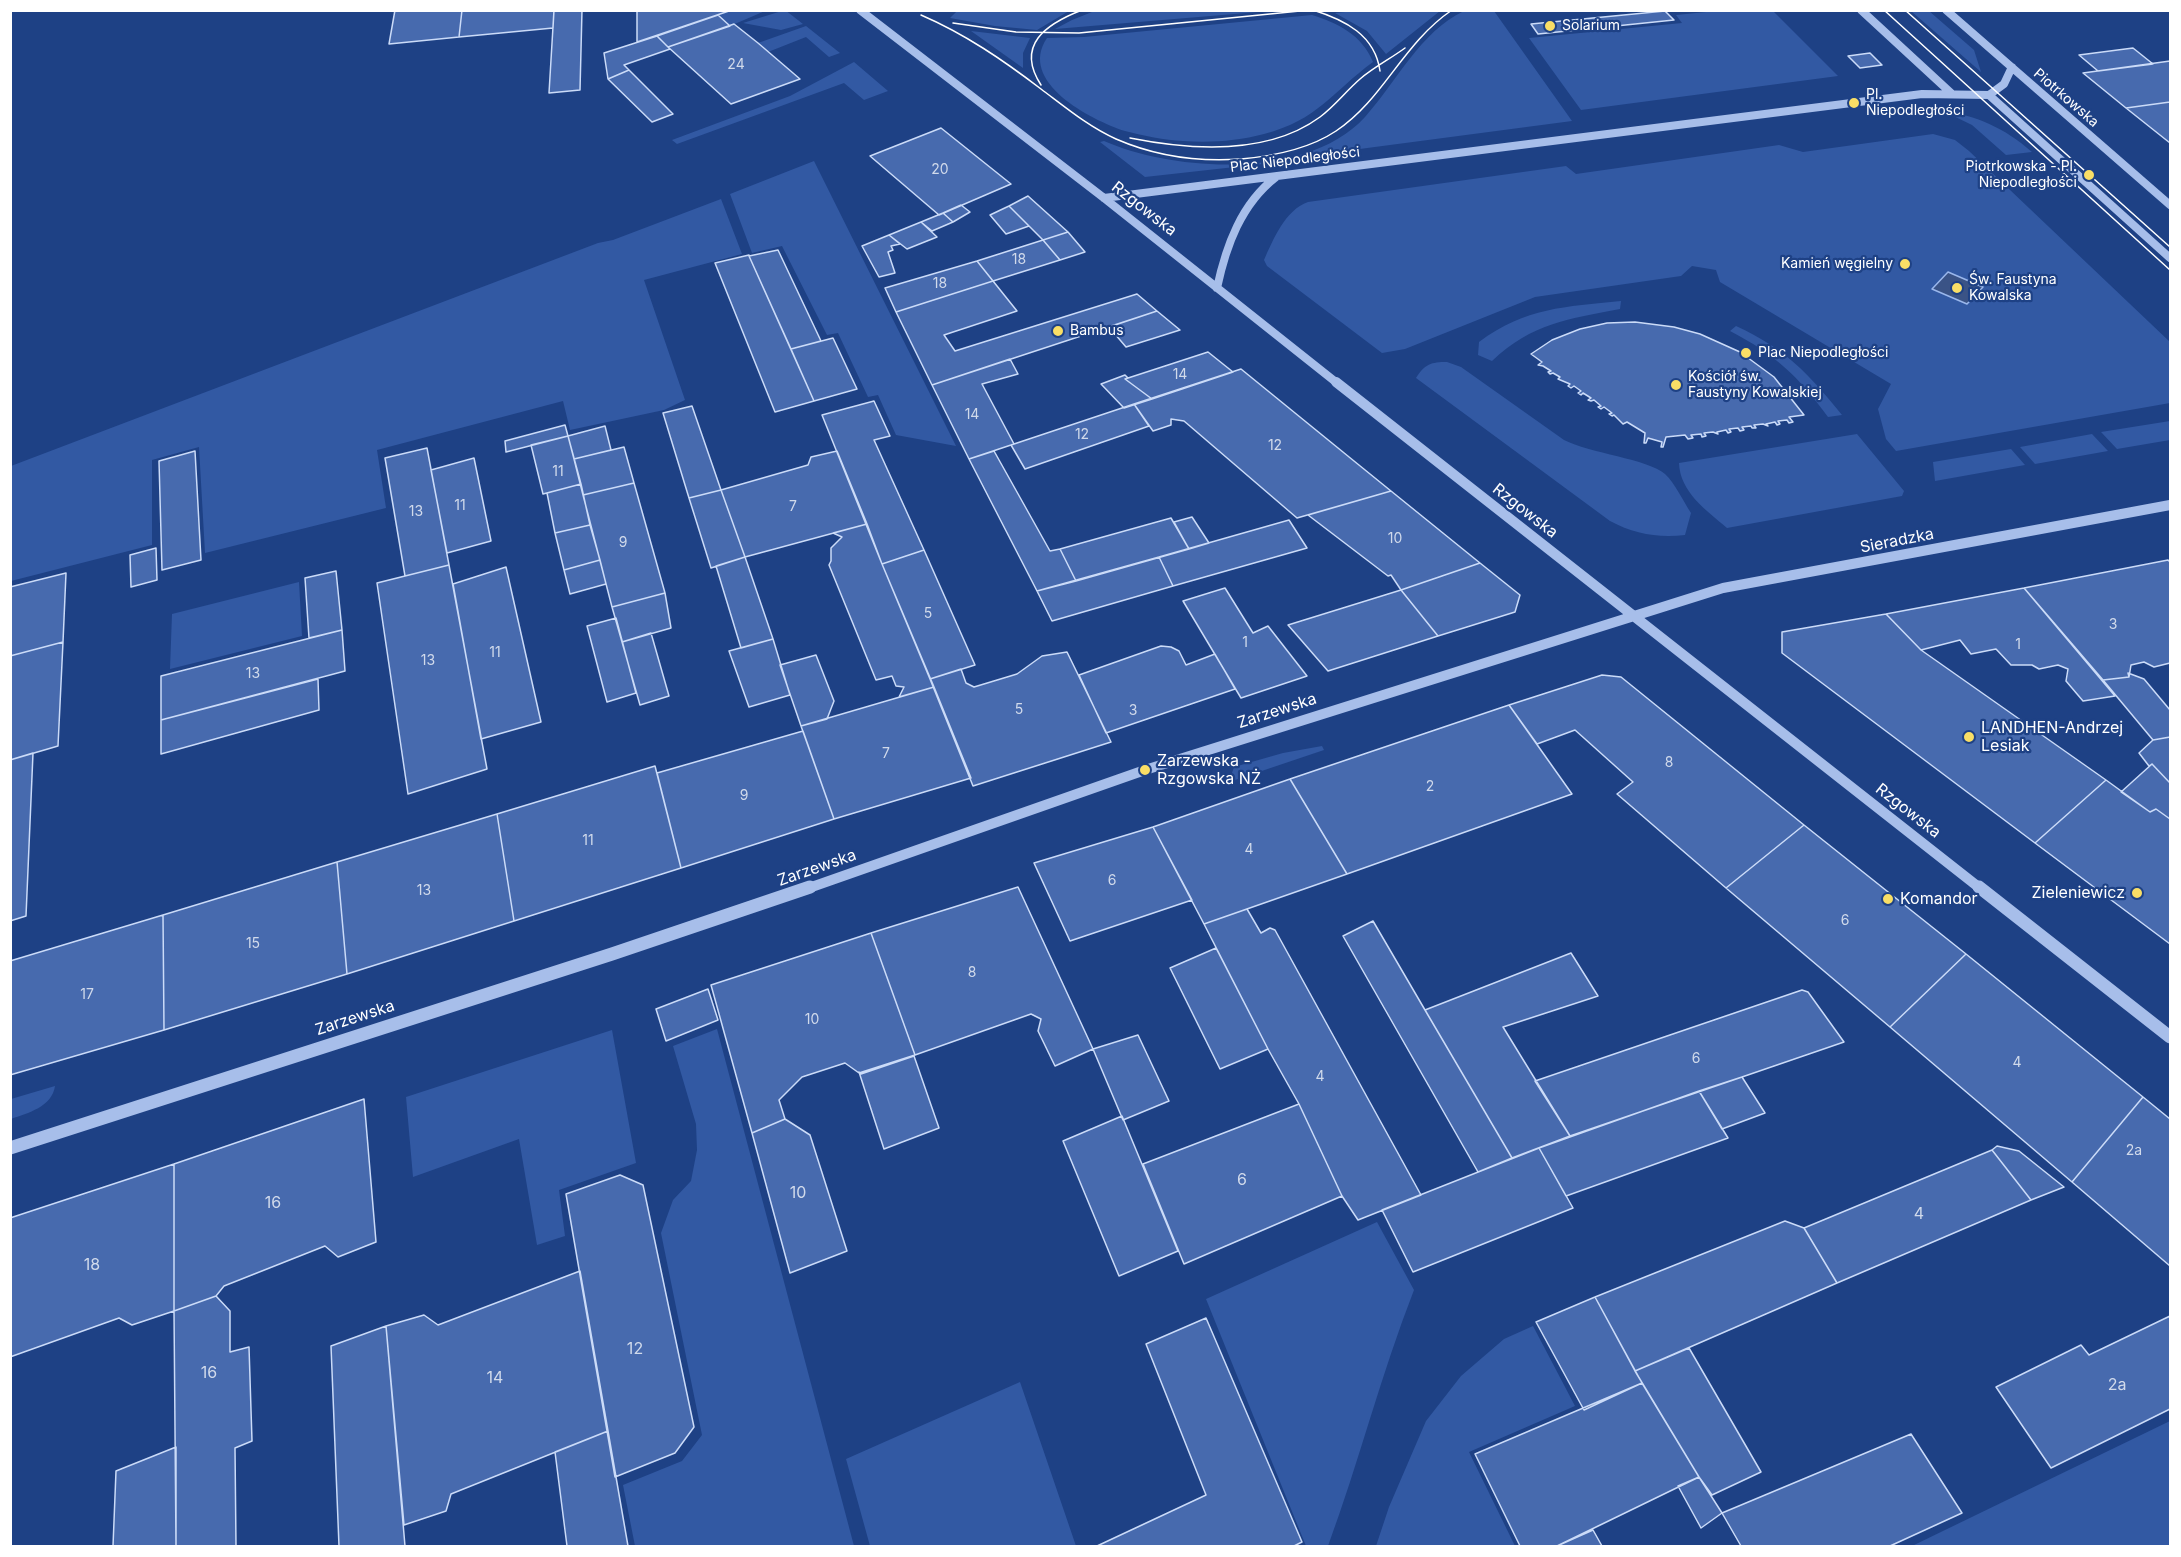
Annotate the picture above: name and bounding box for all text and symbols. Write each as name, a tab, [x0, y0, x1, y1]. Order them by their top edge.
place label: Solarium	[1562, 18, 1620, 34]
marker: Solarium	[1543, 19, 1557, 33]
house number: 24	[727, 57, 745, 73]
street label: Piotrkowska	[2030, 65, 2102, 131]
place label: Pl. Niepodległości	[1866, 87, 1964, 120]
marker: Pl. Niepodległości	[1847, 96, 1861, 110]
street label: Plac Niepodległości	[1229, 144, 1361, 176]
place label: Piotrkowska - Pl. Niepodległości	[1966, 159, 2077, 192]
house number: 20	[931, 162, 949, 178]
marker: Piotrkowska - Pl. Niepodległości	[2082, 168, 2096, 182]
street label: Rzgowska	[1108, 178, 1180, 240]
house number: 18	[1012, 252, 1026, 268]
place label: Kamień węgielny	[1781, 256, 1893, 272]
marker: Kamień węgielny	[1898, 257, 1912, 271]
place label: Św. Faustyna Kowalska	[1969, 272, 2057, 304]
house number: 18	[933, 276, 947, 292]
marker: Św. Faustyna Kowalska	[1950, 281, 1964, 295]
place label: Bambus	[1070, 323, 1124, 339]
marker: Bambus	[1051, 324, 1065, 338]
place label: Plac Niepodległości	[1758, 345, 1888, 361]
marker: Plac Niepodległości	[1739, 346, 1753, 360]
house number: 14	[1173, 367, 1187, 383]
place label: Kościół św. Faustyny Kowalskiej	[1688, 369, 1822, 402]
marker: Kościół św. Faustyny Kowalskiej	[1669, 378, 1683, 392]
house number: 14	[965, 407, 979, 423]
house number: 12	[1075, 427, 1089, 443]
house number: 12	[1268, 438, 1282, 454]
house number: 11	[552, 464, 564, 480]
street label: Rzgowska	[1489, 480, 1561, 542]
house number: 11	[454, 498, 466, 514]
house number: 7	[789, 499, 797, 515]
house number: 13	[409, 504, 423, 520]
street label: Sieradzka	[1858, 524, 1936, 558]
house number: 10	[1388, 531, 1402, 547]
house number: 9	[619, 535, 627, 551]
house number: 5	[924, 606, 932, 622]
house number: 3	[2109, 617, 2117, 633]
house number: 1	[1242, 635, 1248, 651]
house number: 1	[2015, 637, 2021, 653]
house number: 11	[489, 645, 501, 661]
house number: 13	[421, 653, 435, 669]
house number: 13	[246, 666, 260, 682]
street label: Zarzewska	[1235, 689, 1319, 733]
house number: 5	[1015, 702, 1023, 718]
house number: 3	[1129, 703, 1137, 719]
place label: LANDHEN-Andrzej Lesiak	[1981, 718, 2123, 756]
marker: LANDHEN-Andrzej Lesiak	[1962, 730, 1976, 744]
house number: 7	[882, 746, 890, 762]
place label: Zarzewska - Rzgowska NŻ	[1157, 751, 1261, 789]
house number: 8	[1665, 755, 1673, 771]
marker: Zarzewska - Rzgowska NŻ	[1138, 763, 1152, 777]
house number: 2	[1426, 779, 1434, 795]
street label: Rzgowska	[1872, 780, 1944, 842]
house number: 9	[740, 788, 748, 804]
house number: 11	[582, 833, 594, 849]
house number: 4	[1244, 842, 1254, 858]
street label: Zarzewska	[775, 846, 859, 890]
house number: 6	[1108, 873, 1116, 889]
house number: 13	[417, 883, 431, 899]
place label: Zieleniewicz	[2031, 883, 2125, 903]
marker: Zieleniewicz	[2130, 886, 2144, 900]
place label: Komandor	[1900, 889, 1978, 909]
marker: Komandor	[1881, 892, 1895, 906]
house number: 6	[1841, 913, 1849, 929]
house number: 15	[246, 936, 260, 952]
house number: 8	[968, 965, 976, 981]
house number: 17	[80, 987, 94, 1003]
street label: Zarzewska	[313, 996, 397, 1040]
house number: 10	[805, 1012, 819, 1028]
house number: 6	[1692, 1051, 1700, 1067]
house number: 4	[2012, 1055, 2022, 1071]
house number: 4	[1315, 1069, 1325, 1085]
house number: 2a	[2126, 1143, 2142, 1159]
house number: 6	[1237, 1170, 1247, 1190]
house number: 10	[790, 1183, 806, 1203]
house number: 16	[265, 1193, 281, 1213]
house number: 4	[1914, 1204, 1924, 1224]
house number: 18	[84, 1255, 100, 1275]
house number: 12	[627, 1339, 643, 1359]
house number: 16	[201, 1363, 217, 1383]
house number: 14	[487, 1368, 503, 1388]
house number: 2a	[2108, 1375, 2126, 1395]

